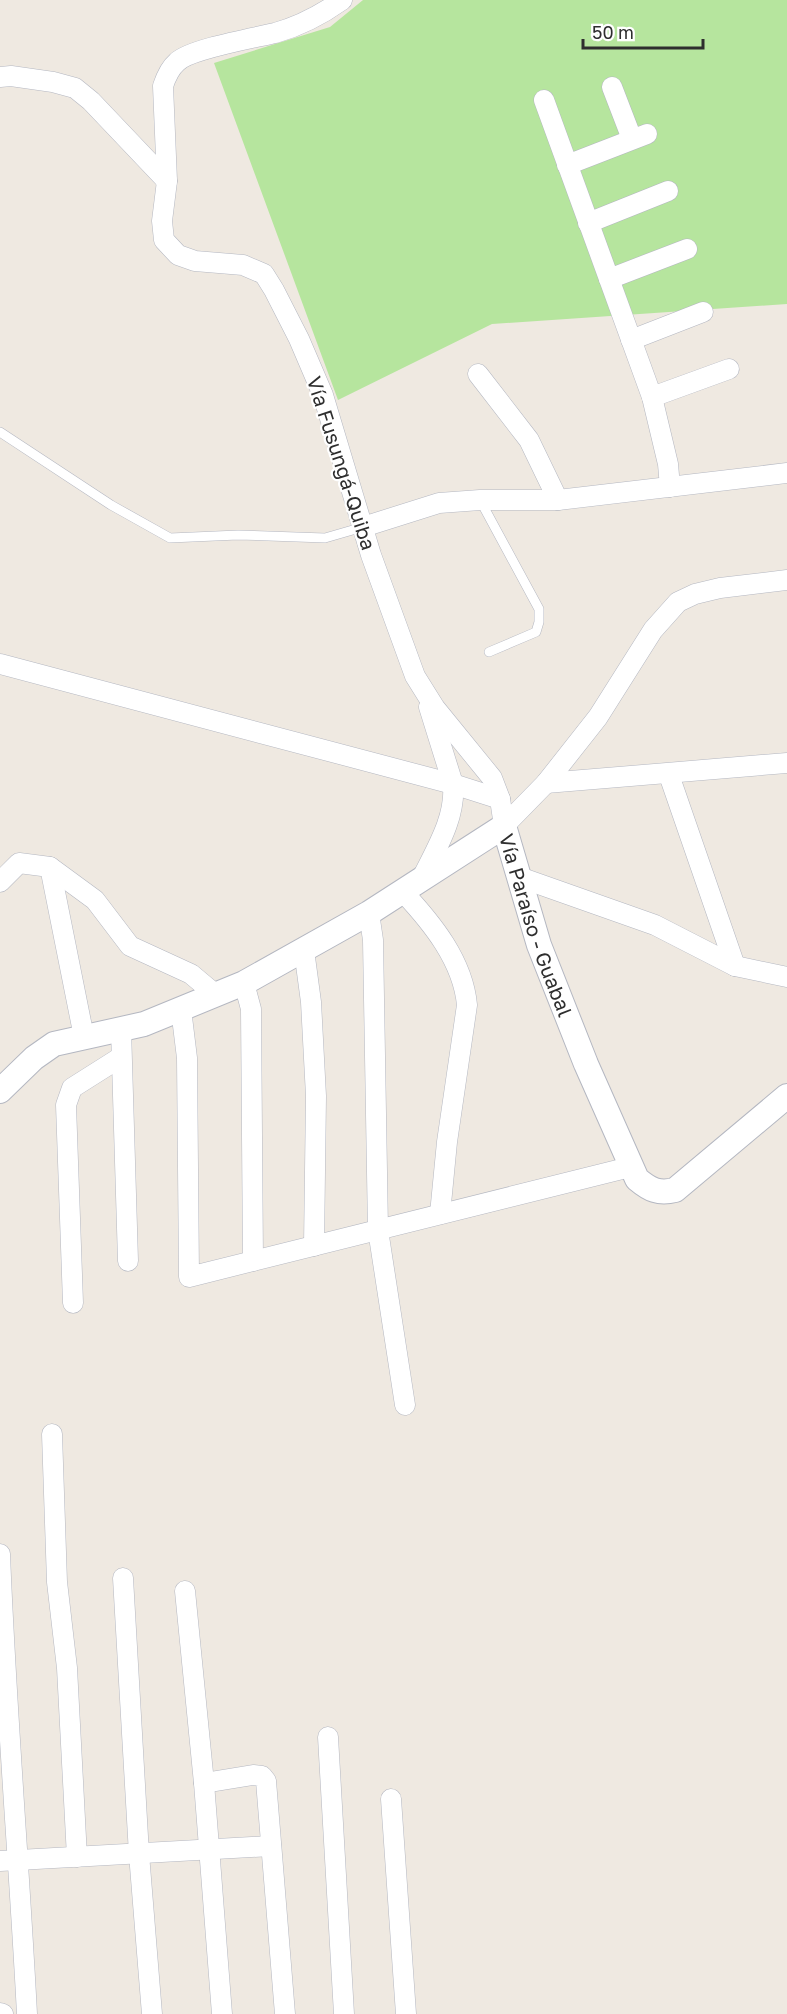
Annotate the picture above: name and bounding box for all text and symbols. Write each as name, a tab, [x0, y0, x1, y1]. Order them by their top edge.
scale bar	[583, 12, 703, 50]
text: 50 m	[592, 21, 634, 43]
street label: Vía Fusungá-Quiba	[303, 373, 381, 553]
street label: Vía Paraíso - Guabal	[495, 831, 578, 1020]

